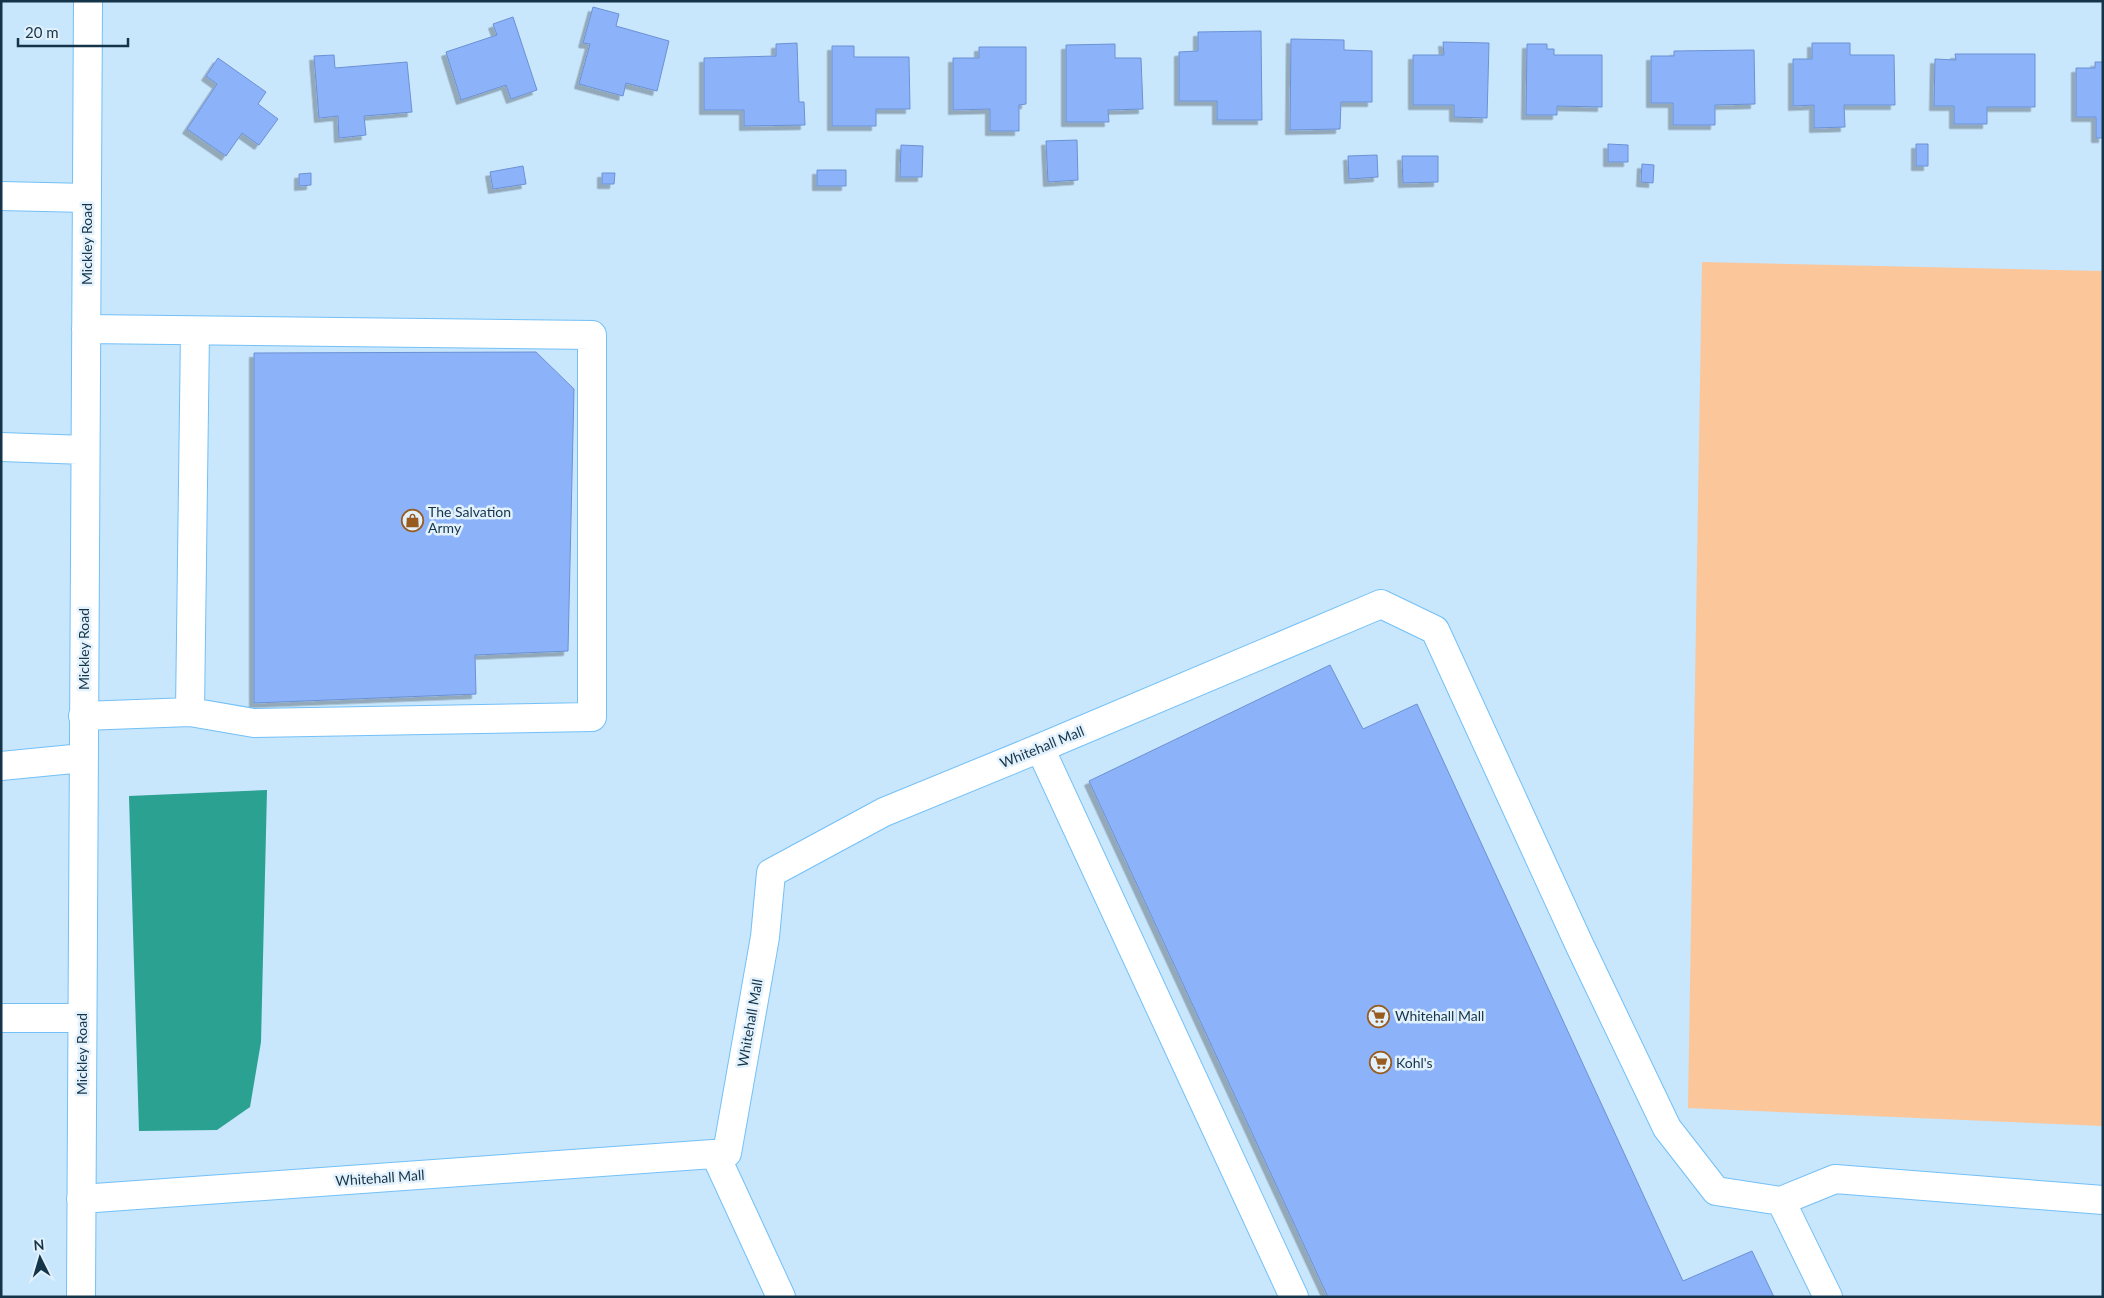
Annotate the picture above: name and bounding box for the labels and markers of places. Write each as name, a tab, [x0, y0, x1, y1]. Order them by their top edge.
place label: The Salvation Army	[428, 503, 511, 536]
shop icon: The Salvation Army	[400, 508, 424, 532]
supermarket icon: Whitehall Mall	[1367, 1004, 1391, 1028]
place label: Whitehall Mall	[1395, 1007, 1484, 1024]
supermarket icon: Kohl's	[1368, 1051, 1392, 1075]
place label: Kohl's	[1396, 1054, 1433, 1071]

